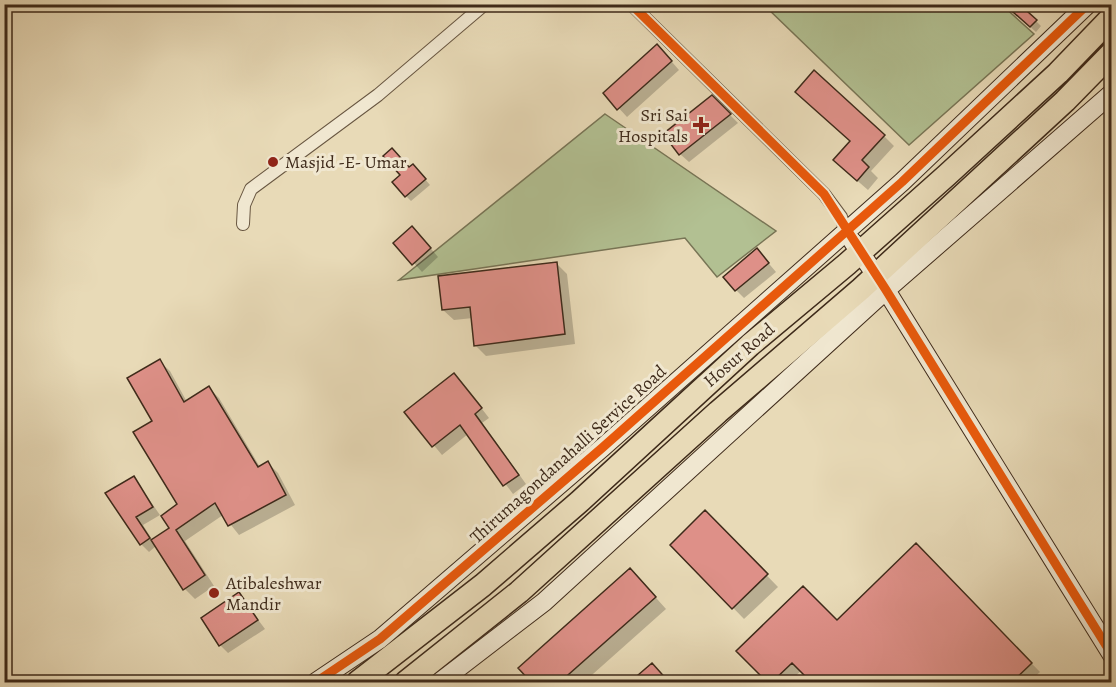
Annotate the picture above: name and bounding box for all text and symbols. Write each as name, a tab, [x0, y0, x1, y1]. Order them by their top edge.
place label: Sri Sai Hospitals	[618, 103, 688, 148]
marker: Sri Sai Hospitals	[692, 116, 710, 134]
place label: Masjid -E- Umar	[285, 150, 407, 174]
marker: Masjid -E- Umar	[266, 155, 280, 169]
street label: Hosur Road	[698, 317, 780, 393]
street label: Thirumagondanahalli Service Road	[465, 359, 672, 549]
place label: Atibaleshwar Mandir	[225, 571, 322, 616]
marker: Atibaleshwar Mandir	[207, 586, 221, 600]

